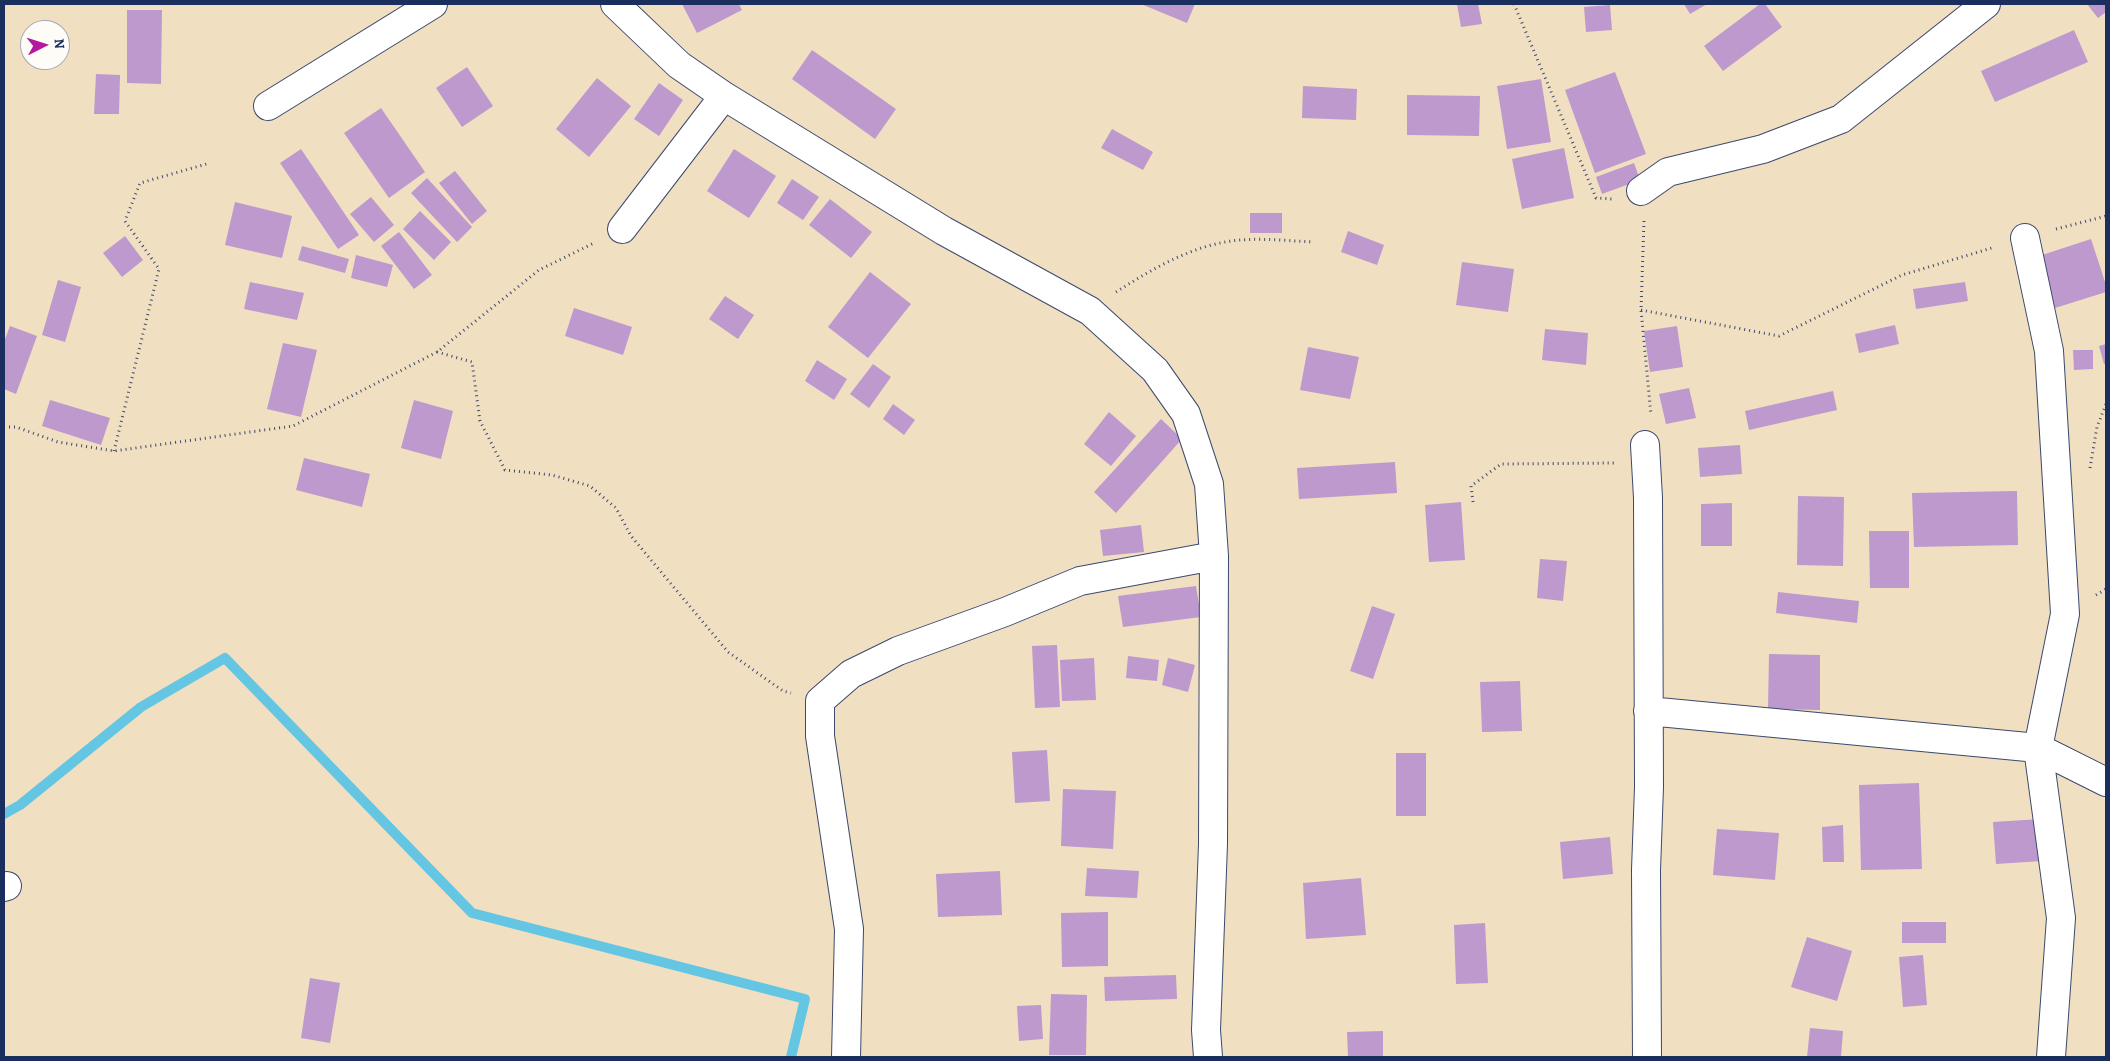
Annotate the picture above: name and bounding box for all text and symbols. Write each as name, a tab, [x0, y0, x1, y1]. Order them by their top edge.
north arrow	[20, 20, 70, 70]
text: N	[50, 38, 69, 50]

